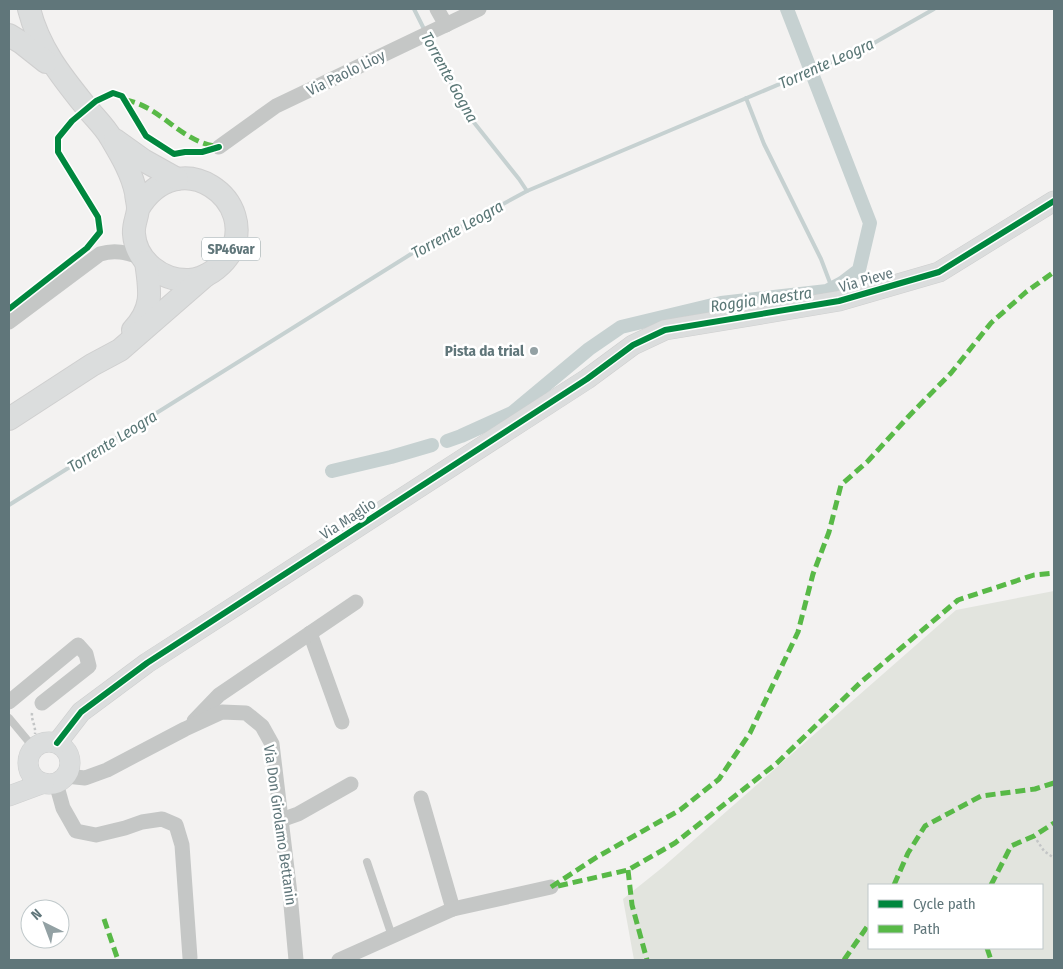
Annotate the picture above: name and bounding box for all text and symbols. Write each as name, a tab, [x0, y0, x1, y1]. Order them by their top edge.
water label: Torrente Gogna	[417, 29, 482, 126]
water label: Torrente Leogra	[776, 34, 877, 93]
street label: Via Paolo Lioy	[304, 46, 388, 100]
water label: Torrente Leogra	[408, 196, 506, 262]
road number: SP46var	[202, 238, 260, 260]
street label: Via Pieve	[837, 264, 895, 296]
water label: Roggia Maestra	[709, 283, 813, 316]
place label: Pista da trial	[445, 342, 525, 360]
marker: Pista da trial	[528, 345, 540, 357]
water label: Torrente Leogra	[64, 406, 161, 476]
street label: Via Maglio	[317, 494, 379, 544]
street label: Via Don Girolamo Bettanin	[260, 744, 300, 906]
legend	[868, 884, 1043, 949]
text: Cycle path	[913, 895, 976, 913]
north arrow	[20, 899, 70, 949]
text: N	[28, 906, 45, 924]
text: Path	[913, 920, 940, 938]

